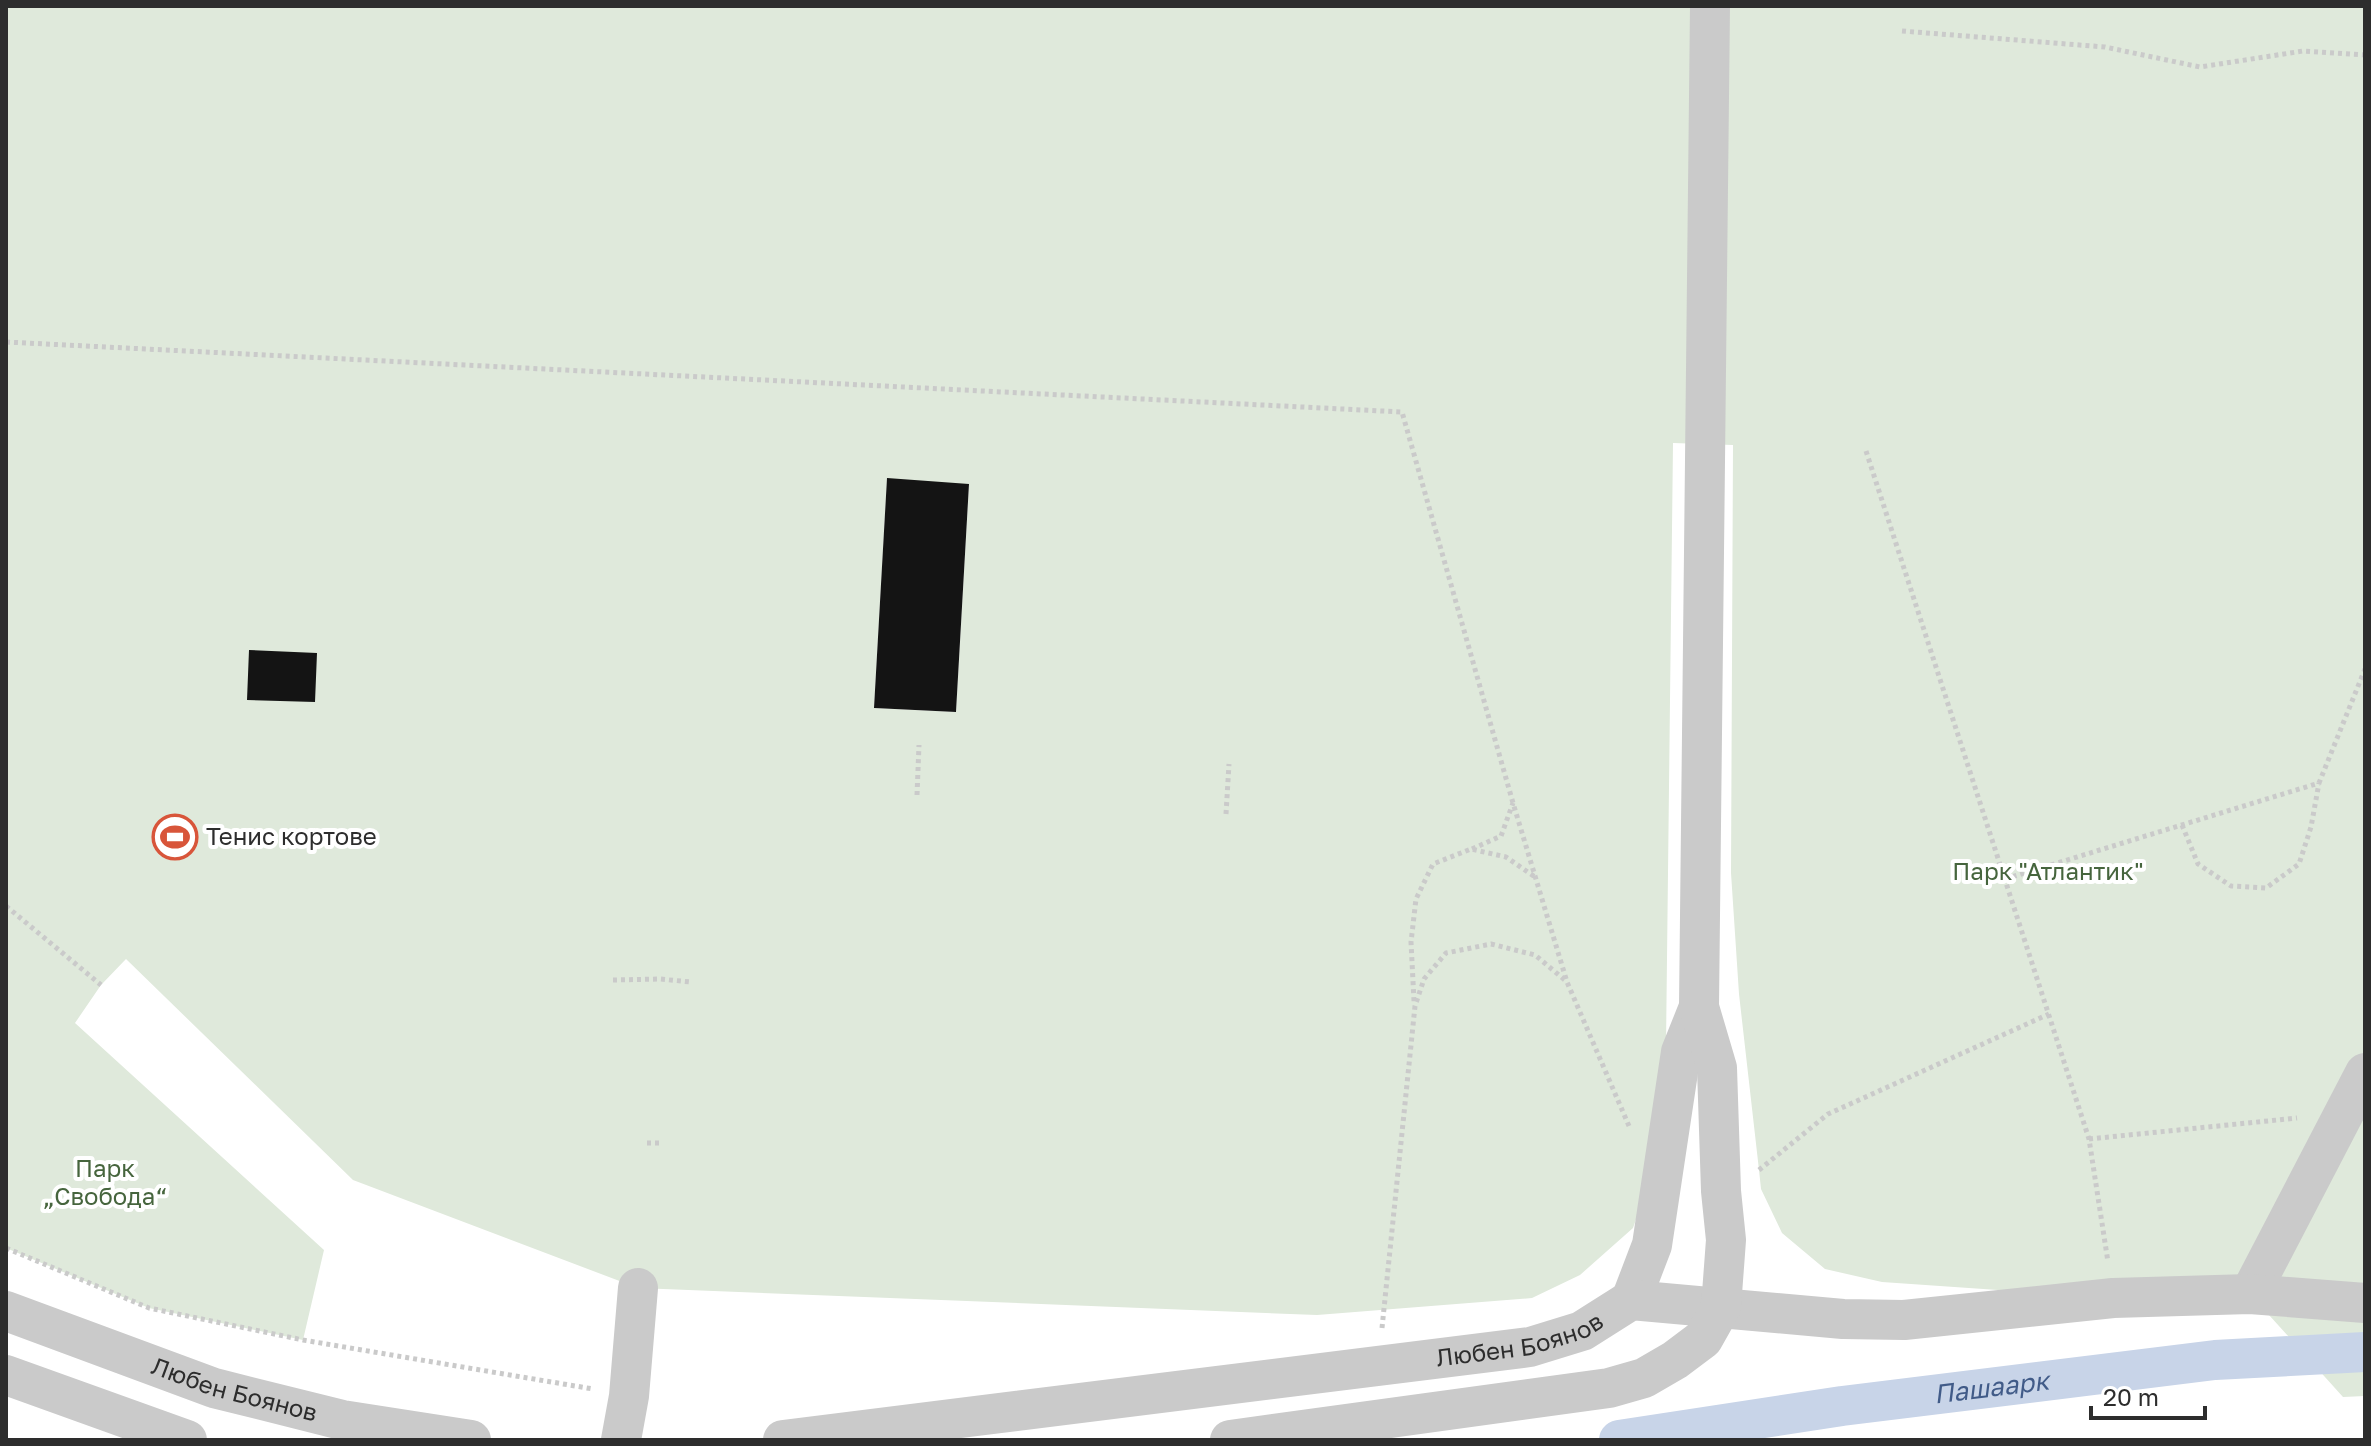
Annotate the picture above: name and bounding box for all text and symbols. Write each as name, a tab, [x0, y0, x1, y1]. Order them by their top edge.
sports icon: Тенис кортове	[151, 813, 199, 861]
place label: Тенис кортове	[206, 821, 377, 850]
park label: Парк "Атлантик"	[1952, 856, 2144, 885]
park label: Парк „Свобода“	[43, 1153, 167, 1210]
street label: Любен Боянов	[1434, 1305, 1608, 1372]
street label: Любен Боянов	[148, 1350, 321, 1426]
water label: Пашаарк	[1932, 1364, 2054, 1410]
scale bar	[2091, 1370, 2205, 1420]
text: 20 m	[2103, 1382, 2159, 1411]

